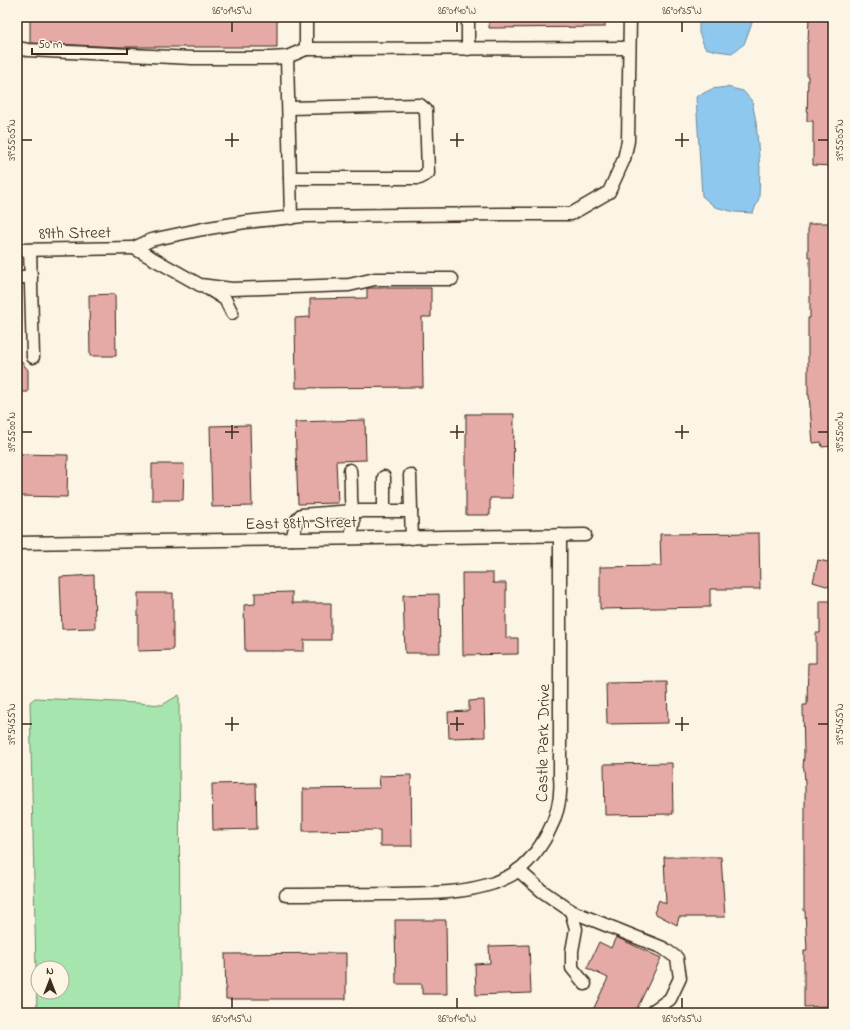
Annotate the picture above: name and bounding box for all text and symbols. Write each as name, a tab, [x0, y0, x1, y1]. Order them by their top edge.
text: 86°01'45"W	[212, 4, 252, 19]
text: 86°01'40"W	[438, 4, 476, 19]
text: 86°01'35"W	[662, 4, 702, 19]
scale bar	[32, 30, 127, 56]
text: 50 m	[38, 36, 62, 54]
text: 39°55'05"N	[5, 119, 20, 161]
text: 39°55'05"N	[833, 119, 848, 161]
street label: 89th Street	[39, 220, 112, 247]
text: 39°55'00"N	[5, 412, 20, 452]
text: 39°55'00"N	[833, 412, 848, 452]
street label: East 88th Street	[245, 510, 357, 537]
street label: Castle Park Drive	[530, 683, 557, 802]
text: 39°54'55"N	[5, 703, 20, 745]
text: 39°54'55"N	[833, 703, 848, 745]
north arrow	[30, 960, 70, 1000]
text: N	[46, 963, 54, 979]
text: 86°01'45"W	[212, 1012, 252, 1027]
text: 86°01'40"W	[438, 1012, 476, 1027]
text: 86°01'35"W	[662, 1012, 702, 1027]

